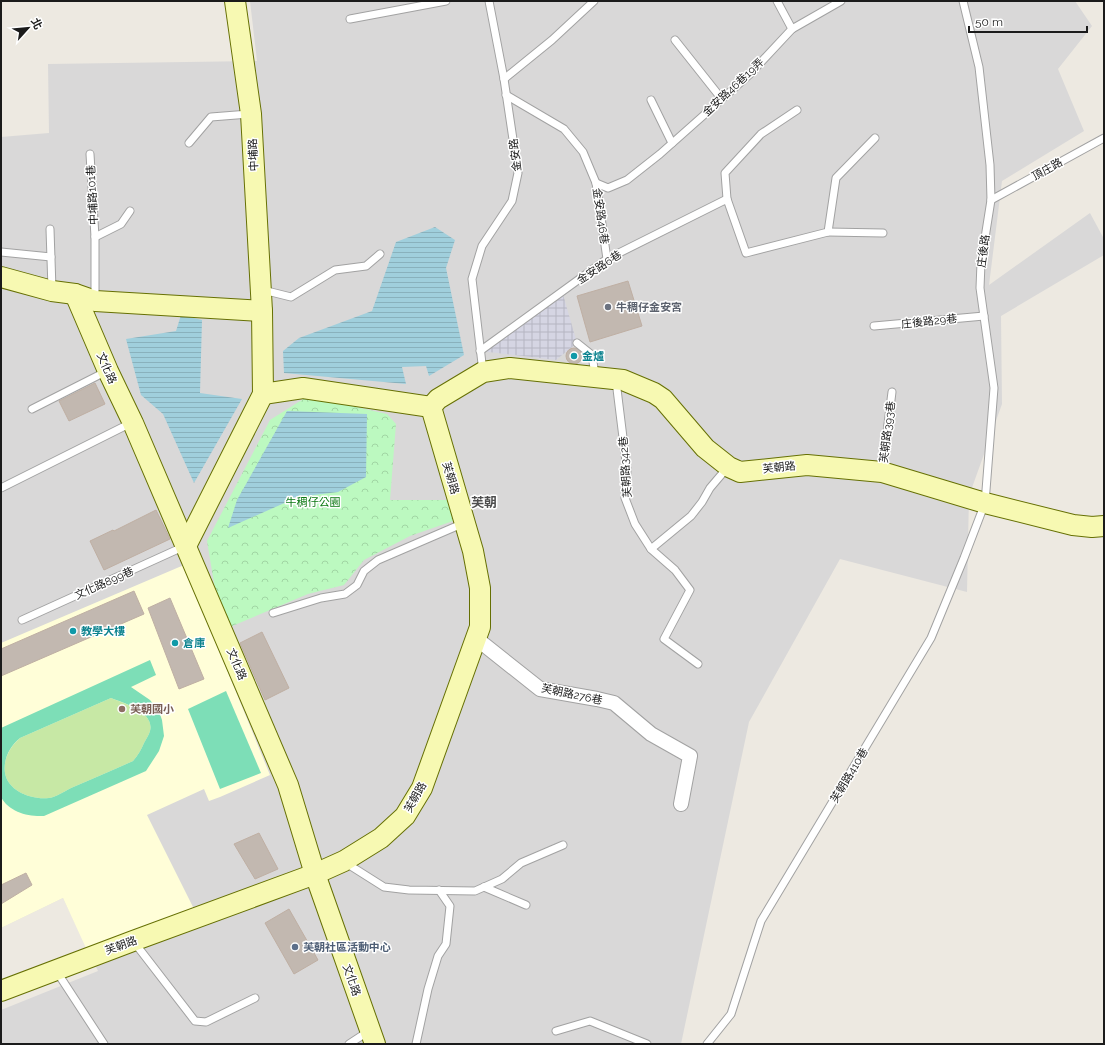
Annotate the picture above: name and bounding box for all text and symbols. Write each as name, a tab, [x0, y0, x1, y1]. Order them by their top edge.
north arrow	[8, 8, 48, 48]
scale bar	[969, 8, 1087, 34]
text: 50 m	[975, 15, 1003, 29]
text: 北	[28, 16, 45, 32]
street label: 金安路46巷19弄	[700, 56, 767, 119]
street label: 中埔路	[246, 138, 261, 172]
street label: 金安路	[507, 138, 524, 172]
street label: 頂庄路	[1030, 156, 1065, 183]
street label: 中埔路101巷	[84, 165, 101, 225]
street label: 金安路46巷	[590, 187, 611, 245]
street label: 庄後路	[975, 234, 992, 268]
street label: 金安路6巷	[574, 248, 624, 287]
place label: 牛稠仔金安宮	[616, 301, 682, 314]
marker: 牛稠仔金安宮	[603, 302, 613, 312]
street label: 庄後路29巷	[900, 312, 958, 331]
street label: 文化路	[94, 350, 119, 386]
place label: 金爐	[582, 350, 604, 363]
marker: 金爐	[569, 351, 579, 361]
street label: 芙朝路393巷	[877, 400, 898, 464]
street label: 芙朝路342巷	[617, 436, 634, 498]
street label: 芙朝路	[762, 459, 796, 476]
street label: 芙朝路	[440, 460, 461, 496]
district label: 芙朝	[471, 495, 497, 510]
park label: 牛稠仔公園	[286, 496, 341, 509]
street label: 文化路899巷	[73, 565, 136, 602]
place label: 教學大樓	[81, 625, 125, 638]
marker: 教學大樓	[68, 626, 78, 636]
place label: 倉庫	[183, 637, 205, 650]
marker: 倉庫	[170, 638, 180, 648]
street label: 文化路	[224, 646, 249, 682]
street label: 芙朝路276巷	[540, 682, 604, 707]
place label: 芙朝國小	[130, 703, 174, 716]
marker: 芙朝國小	[117, 704, 127, 714]
street label: 芙朝路410巷	[828, 746, 871, 805]
street label: 芙朝路	[402, 780, 429, 815]
street label: 芙朝路	[103, 934, 139, 957]
place label: 芙朝社區活動中心	[303, 941, 391, 954]
marker: 芙朝社區活動中心	[290, 942, 300, 952]
street label: 文化路	[340, 962, 363, 998]

